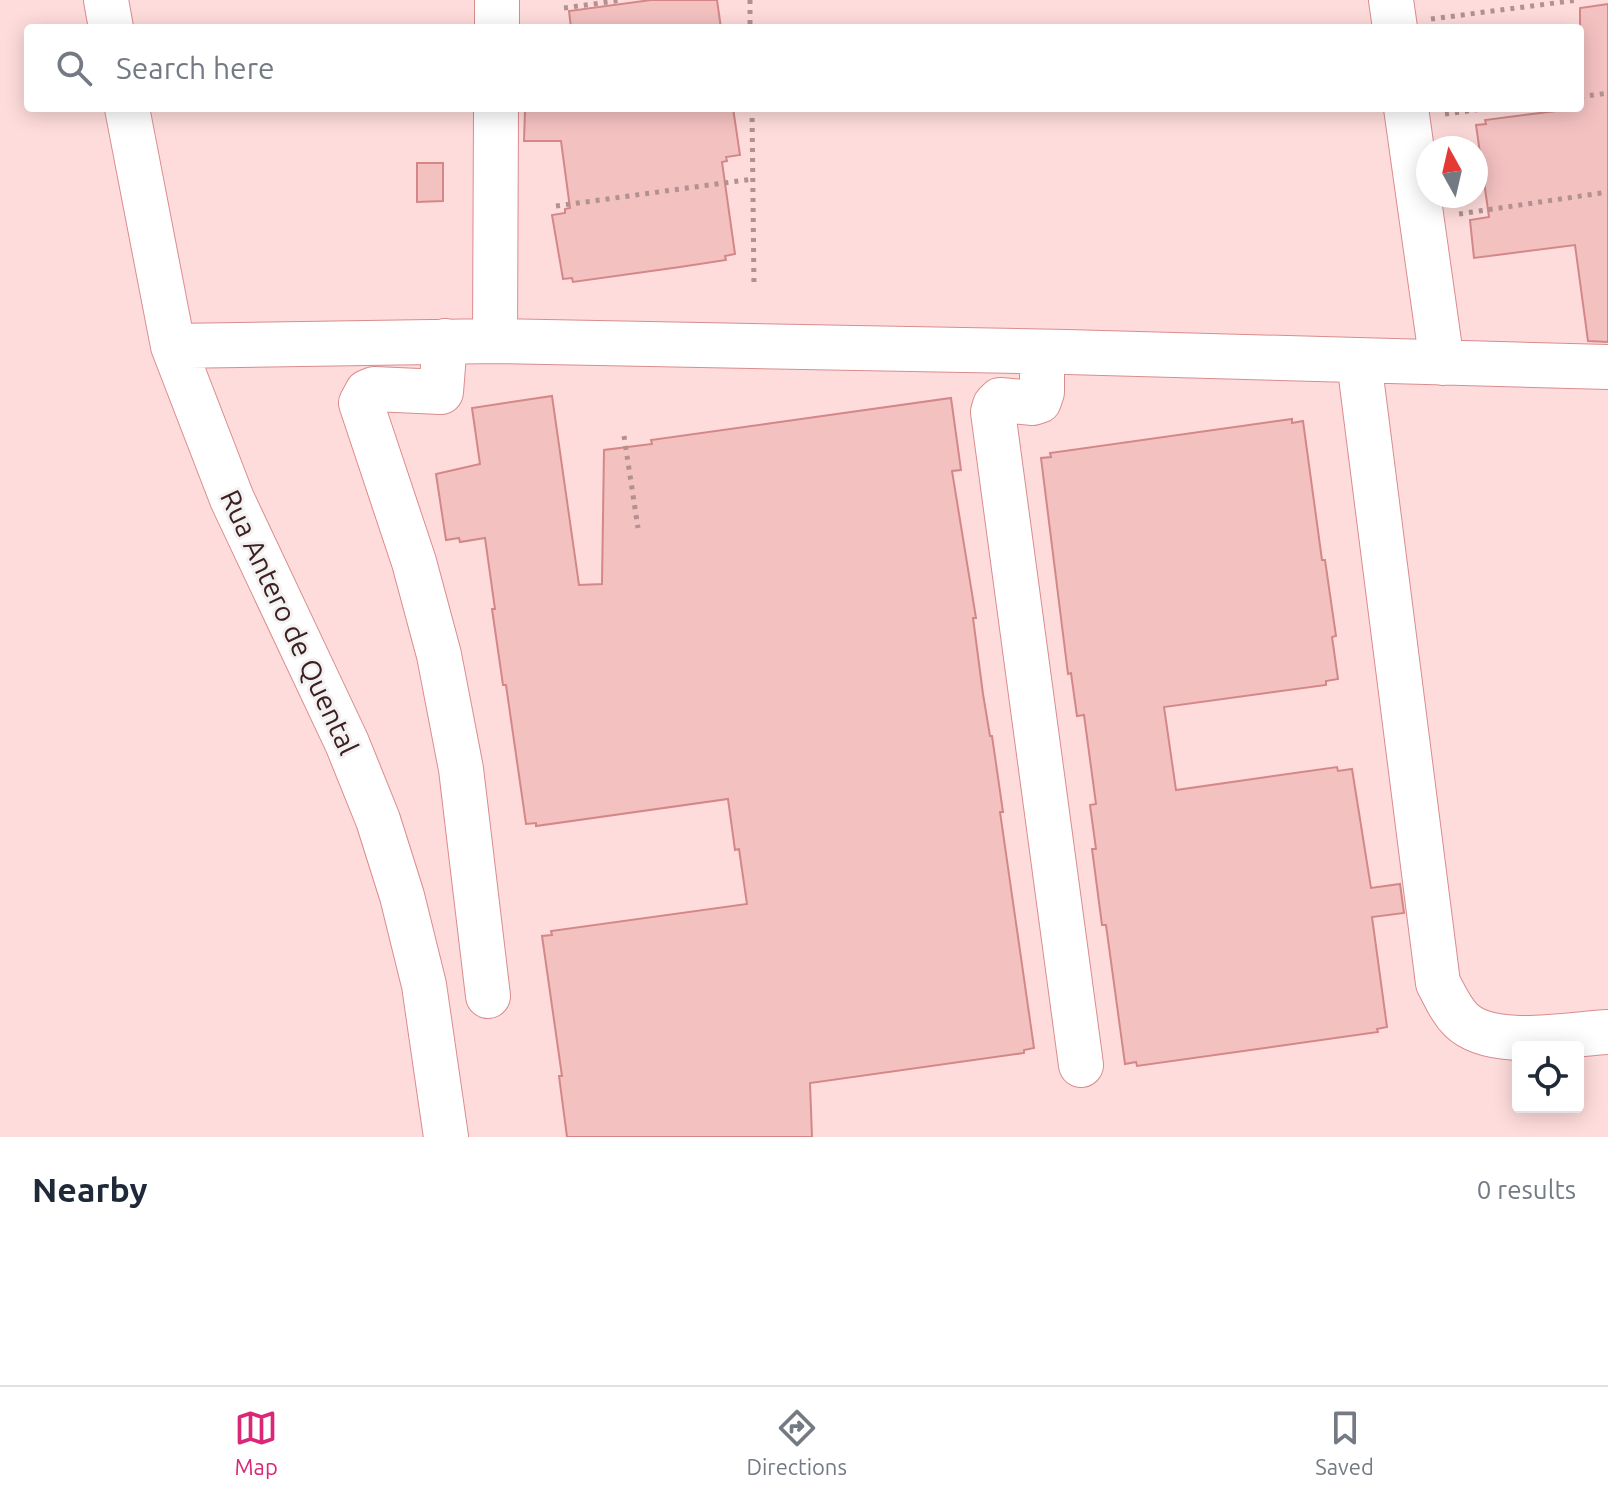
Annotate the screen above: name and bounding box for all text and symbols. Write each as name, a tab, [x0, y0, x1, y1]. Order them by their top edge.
search box	[24, 24, 1584, 112]
icon: search	[52, 46, 96, 90]
text: Search here	[116, 51, 275, 85]
north arrow	[1416, 136, 1488, 208]
street label: Rua Antero de Quental	[215, 485, 365, 759]
map controls	[1512, 1041, 1584, 1113]
button: locate	[1512, 1041, 1584, 1113]
text: Nearby	[32, 1170, 147, 1208]
text: 0 results	[1477, 1175, 1576, 1204]
tab: Map	[234, 1406, 278, 1479]
tab: Directions	[746, 1406, 847, 1479]
tab: Saved	[1315, 1406, 1374, 1479]

